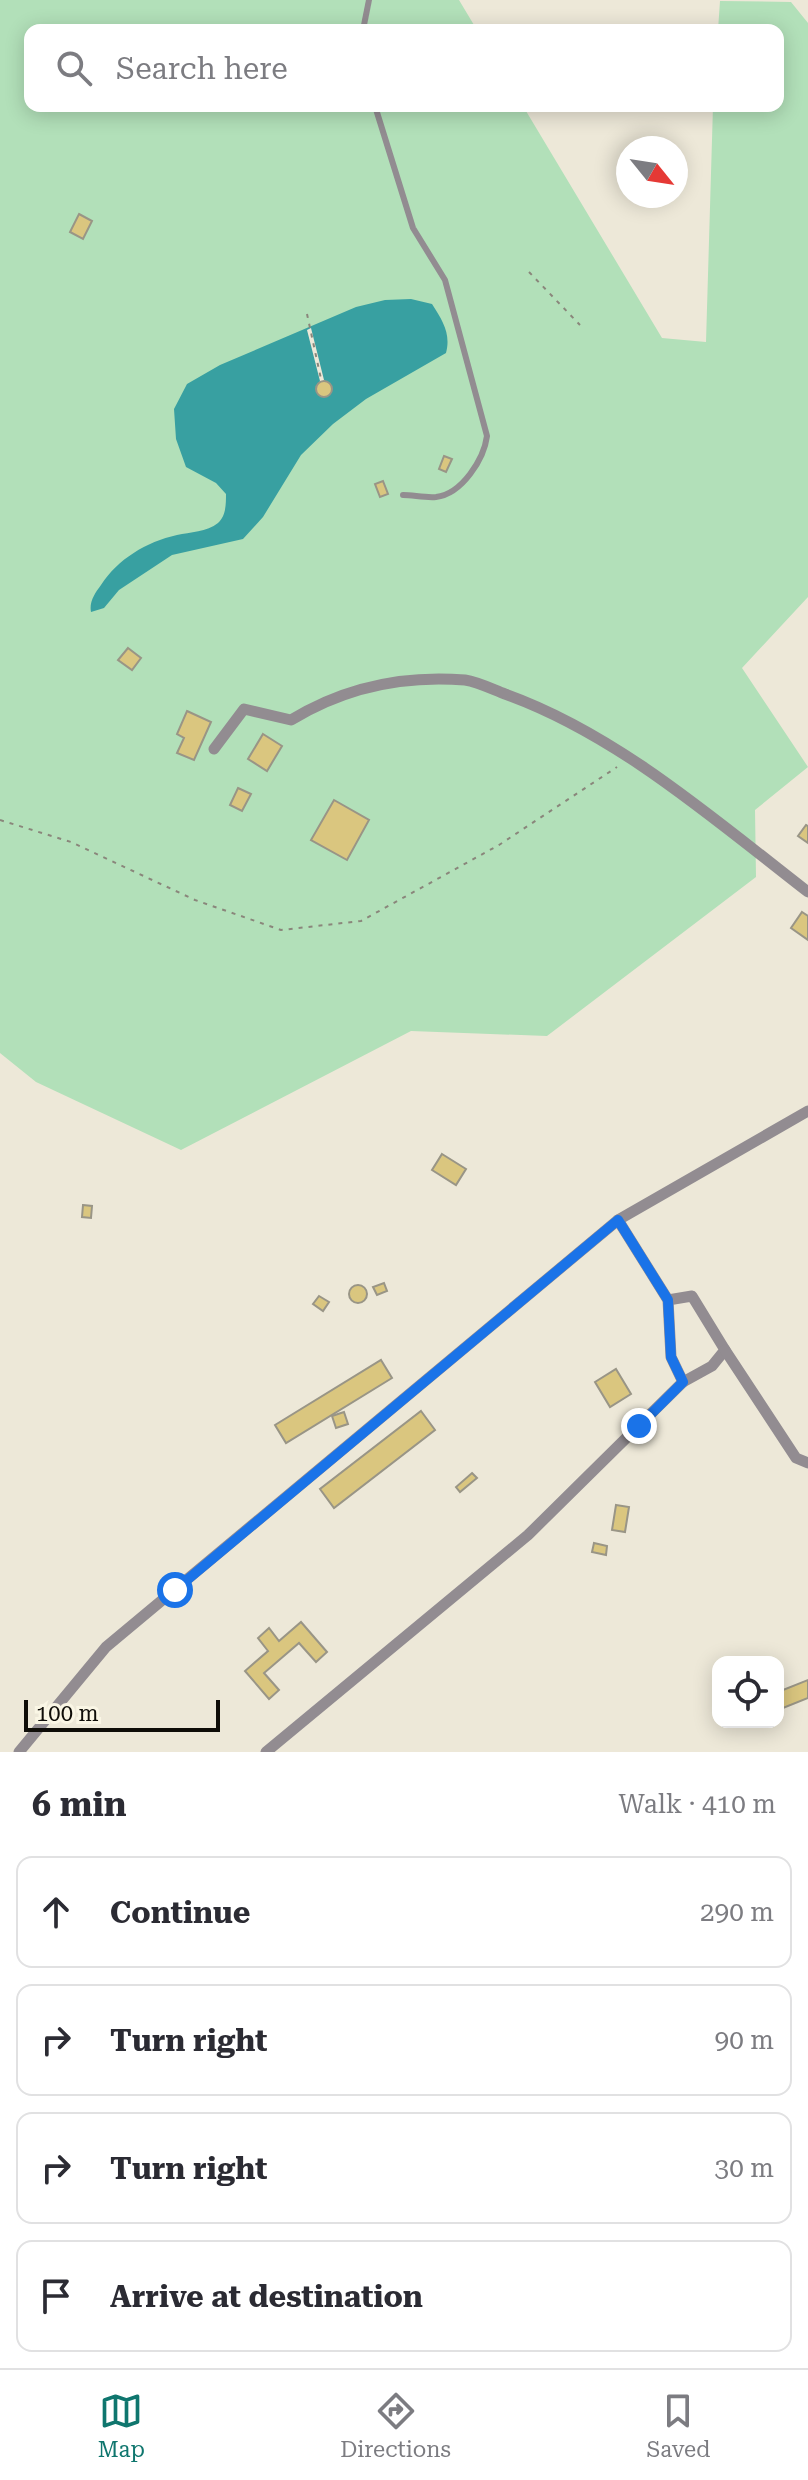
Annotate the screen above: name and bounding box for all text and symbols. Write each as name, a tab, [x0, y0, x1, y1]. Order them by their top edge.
search box	[24, 24, 784, 112]
icon: search	[52, 46, 96, 90]
text: Search here	[116, 51, 288, 86]
north arrow	[616, 136, 688, 208]
route end	[621, 1408, 657, 1444]
route start	[157, 1572, 193, 1608]
map controls	[712, 1656, 784, 1728]
button: locate	[712, 1656, 784, 1728]
scale bar	[24, 1696, 220, 1732]
text: 100 m	[36, 1701, 99, 1726]
text: 6 min	[32, 1784, 127, 1824]
text: Walk · 410 m	[618, 1789, 776, 1819]
icon: ahead	[34, 1890, 78, 1934]
text: Continue	[110, 1895, 250, 1930]
text: 290 m	[700, 1897, 774, 1927]
icon: right	[34, 2018, 78, 2062]
text: Turn right	[110, 2023, 267, 2058]
text: 90 m	[715, 2025, 774, 2055]
icon: right	[34, 2146, 78, 2190]
text: Turn right	[110, 2151, 267, 2186]
text: 30 m	[715, 2153, 774, 2183]
icon: arrive	[34, 2274, 78, 2318]
text: Arrive at destination	[110, 2279, 423, 2314]
tab: Map	[98, 2389, 145, 2462]
tab: Directions	[340, 2389, 451, 2462]
tab: Saved	[646, 2389, 710, 2462]

